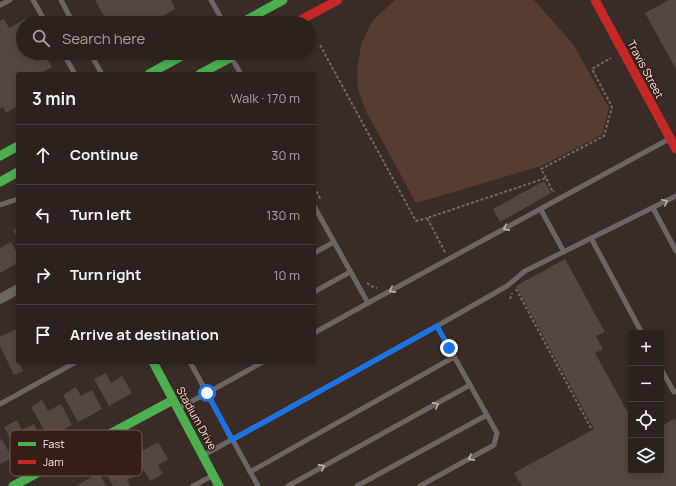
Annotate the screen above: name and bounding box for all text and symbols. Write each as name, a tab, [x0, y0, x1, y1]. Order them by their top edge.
search box	[16, 16, 316, 60]
icon: search	[30, 27, 52, 49]
text: Search here	[62, 28, 145, 49]
street label: Travis Street	[624, 37, 668, 101]
text: 3 min	[32, 87, 76, 110]
text: Walk · 170 m	[230, 89, 300, 107]
icon: ahead	[32, 144, 54, 166]
text: Continue	[70, 144, 138, 165]
text: 30 m	[271, 146, 300, 164]
one-way arrow	[661, 199, 668, 207]
icon: left	[32, 204, 54, 226]
text: Turn left	[70, 204, 132, 225]
text: 130 m	[266, 206, 300, 224]
one-way arrow	[503, 224, 510, 231]
icon: right	[32, 264, 54, 286]
text: Turn right	[70, 264, 141, 285]
text: 10 m	[273, 266, 300, 284]
one-way arrow	[389, 285, 396, 293]
icon: arrive	[32, 324, 54, 346]
text: Arrive at destination	[70, 324, 219, 345]
map controls	[628, 330, 664, 474]
button: +	[628, 330, 664, 366]
route end	[440, 339, 458, 357]
button: −	[628, 366, 664, 402]
street label: Stadium Drive	[173, 384, 221, 453]
route start	[198, 384, 216, 402]
one-way arrow	[432, 402, 439, 409]
button: locate	[628, 402, 664, 438]
legend	[10, 430, 142, 476]
text: Fast	[43, 436, 65, 451]
button: layers	[628, 438, 664, 474]
text: Jam	[43, 454, 64, 469]
one-way arrow	[468, 454, 475, 461]
one-way arrow	[318, 465, 325, 472]

